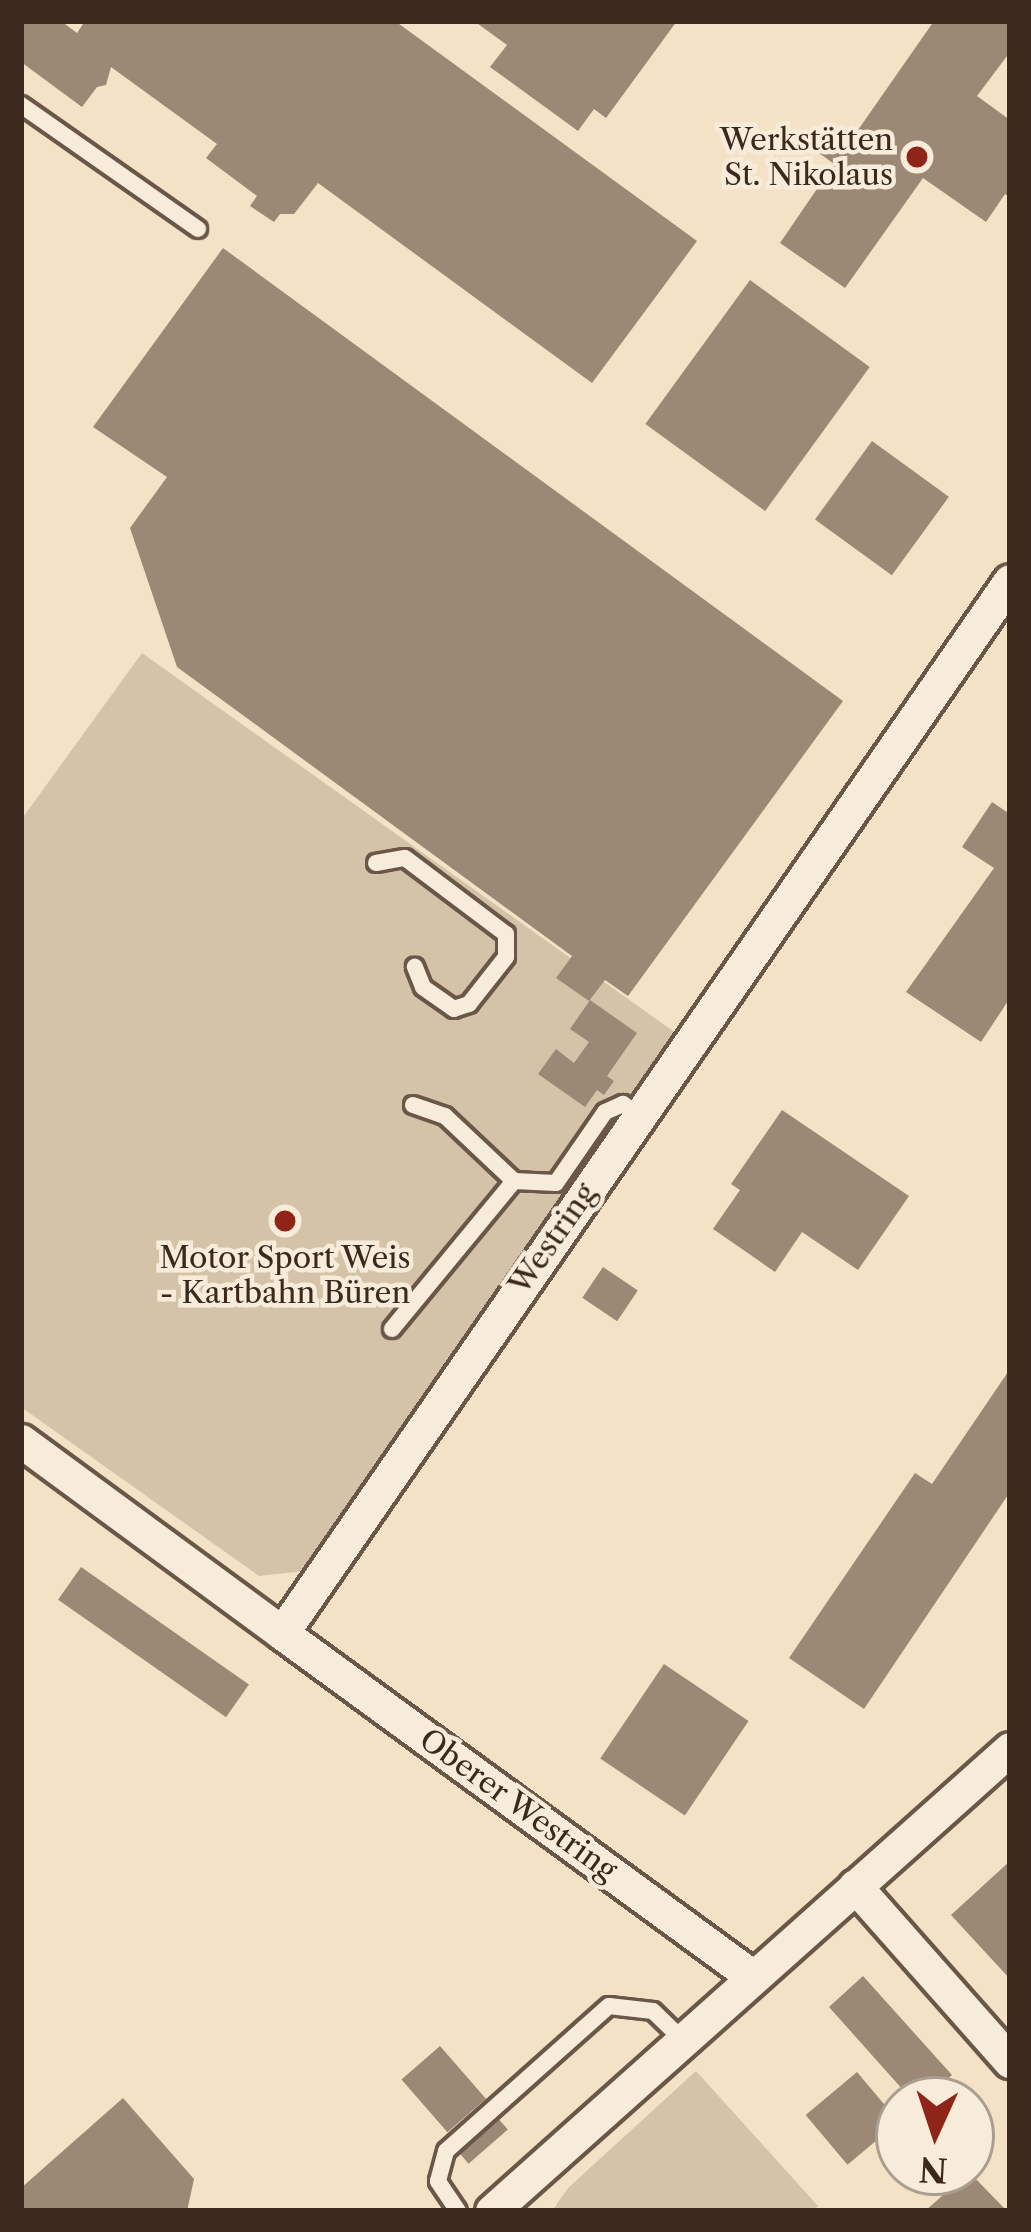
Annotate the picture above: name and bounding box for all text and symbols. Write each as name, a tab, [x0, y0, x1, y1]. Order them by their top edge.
place label: Werkstätten St. Nikolaus	[720, 122, 893, 192]
marker: Werkstätten St. Nikolaus	[904, 144, 930, 170]
street label: Westring	[502, 1177, 604, 1301]
marker: Motor Sport Weis - Kartbahn Büren	[272, 1208, 298, 1234]
place label: Motor Sport Weis - Kartbahn Büren	[159, 1240, 411, 1310]
street label: Oberer Westring	[412, 1721, 624, 1889]
north arrow	[875, 2076, 995, 2196]
text: N	[918, 2148, 949, 2191]

